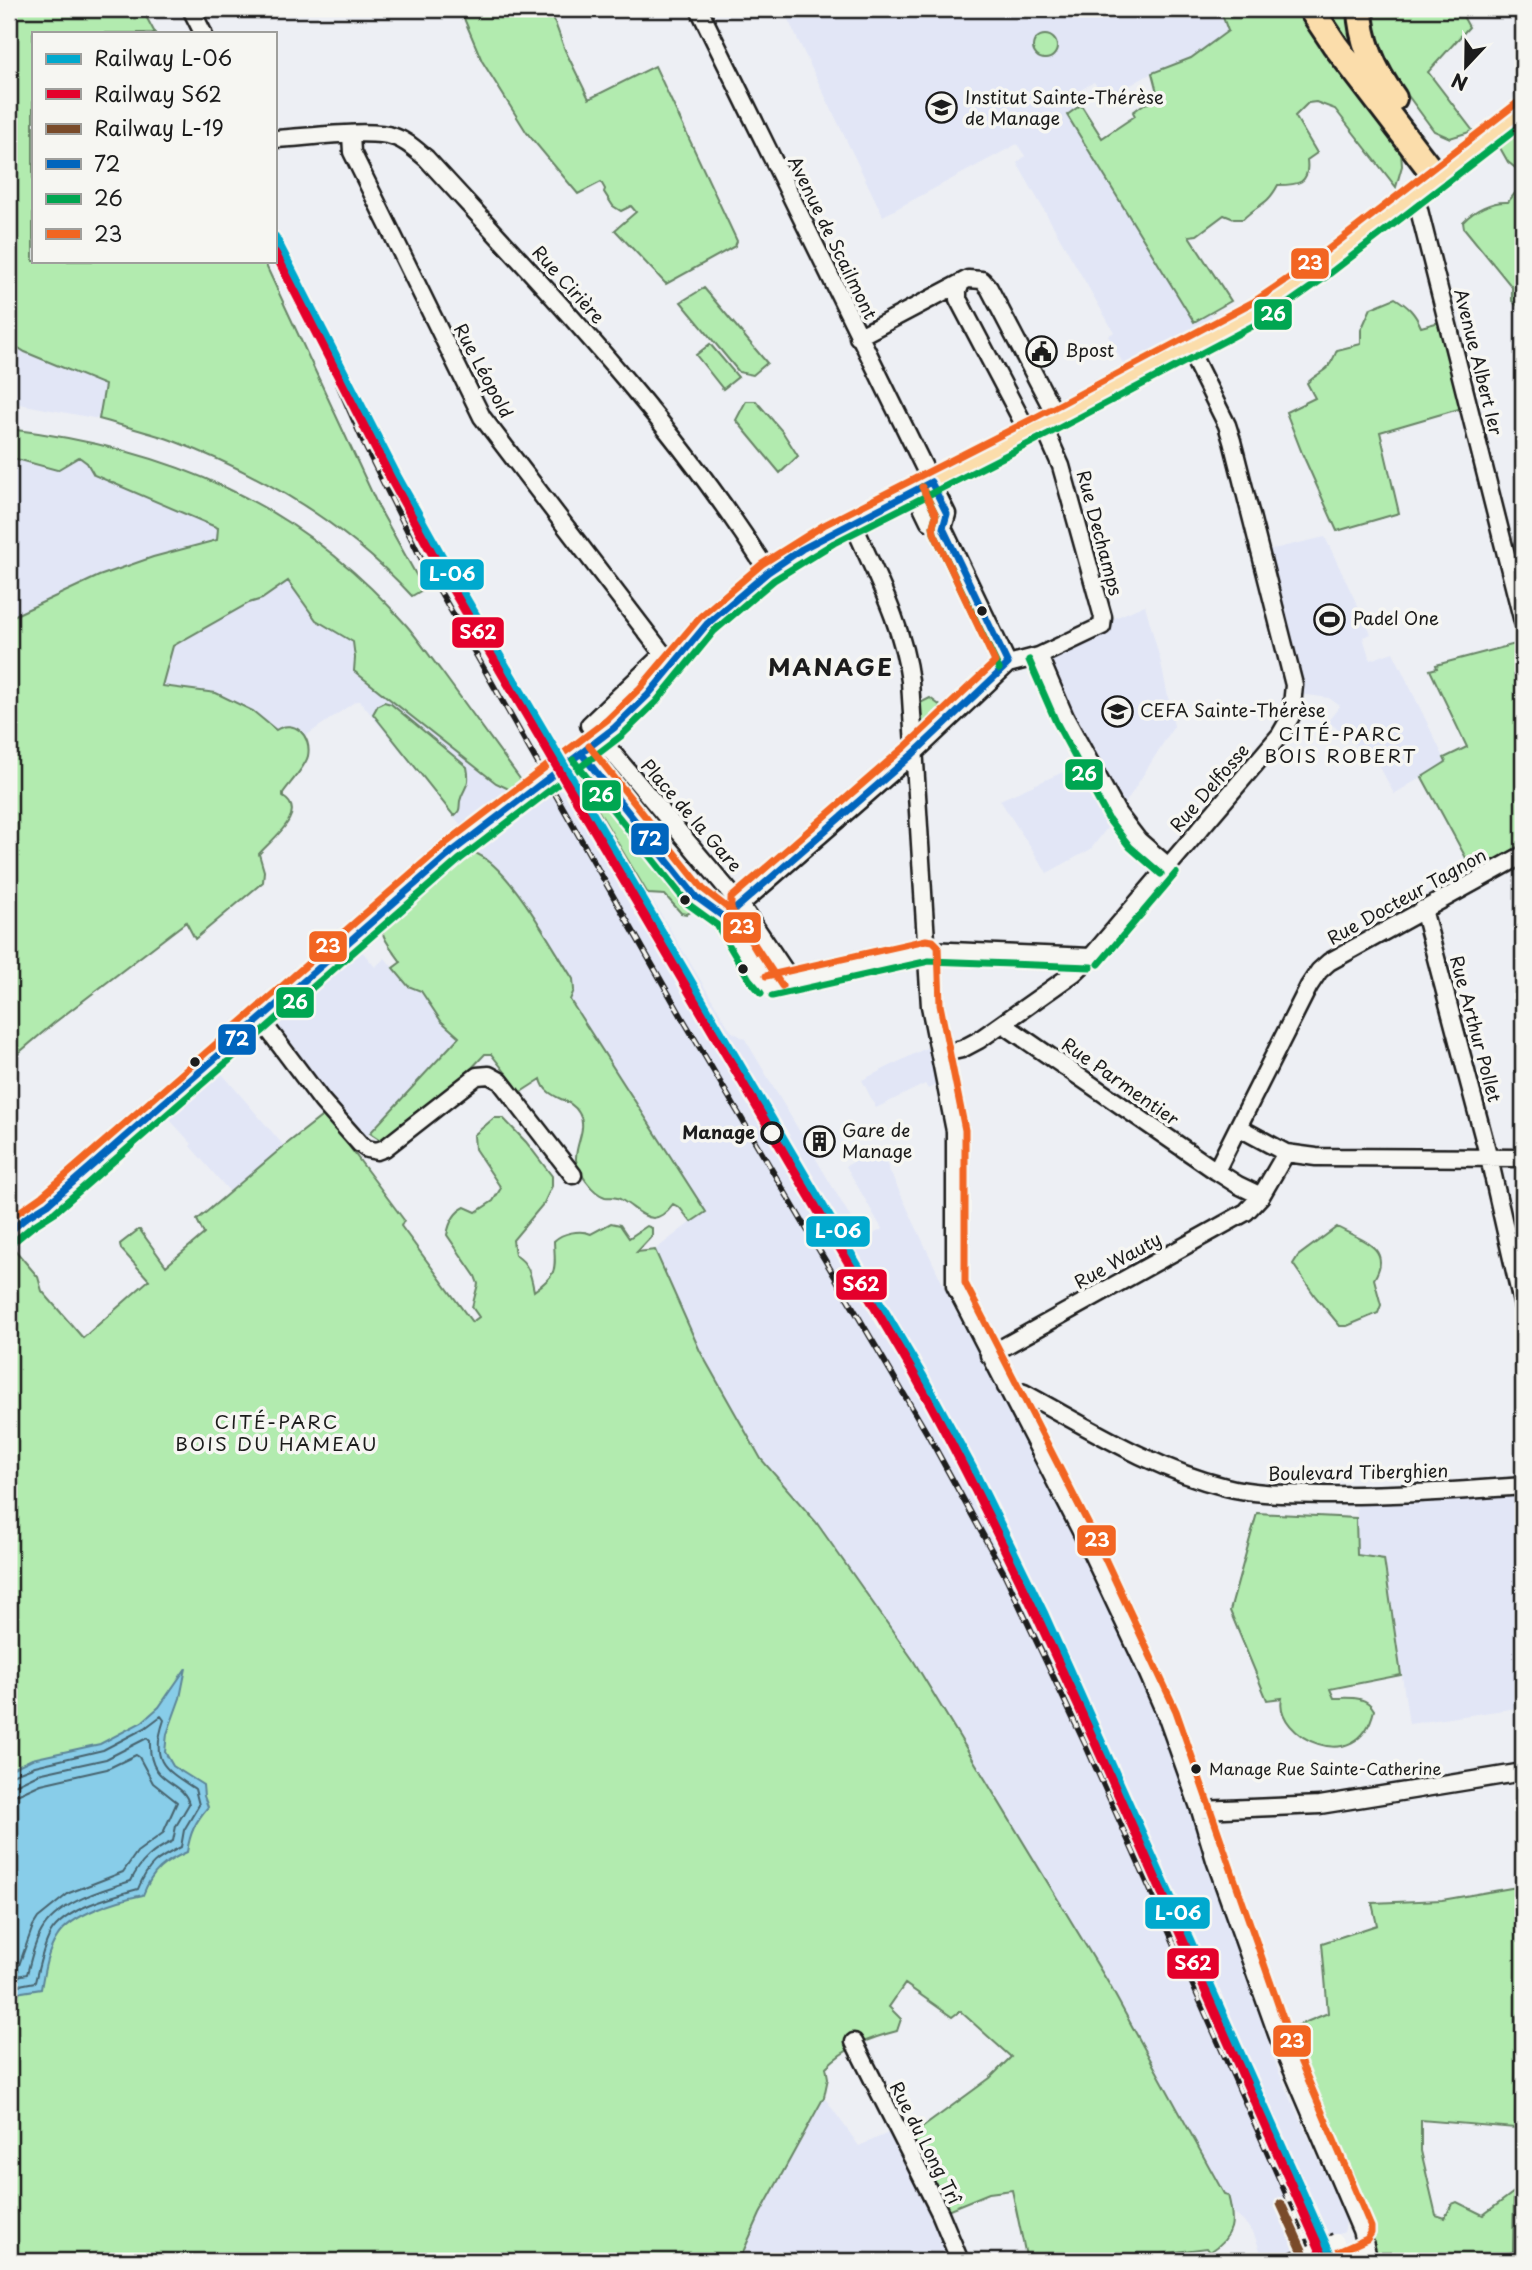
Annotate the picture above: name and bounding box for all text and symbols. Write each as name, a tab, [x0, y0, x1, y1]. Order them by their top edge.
legend	[32, 32, 276, 262]
north arrow	[1430, 32, 1500, 102]
text: Railway L-06	[94, 41, 232, 73]
text: N	[1447, 67, 1471, 98]
text: Railway S62	[94, 77, 222, 109]
place label: Institut Sainte-Thérèse de Manage	[965, 83, 1164, 131]
school or university icon: Institut Sainte-Thérèse de Manage	[925, 91, 959, 125]
text: Railway L-19	[94, 111, 224, 143]
text: 72	[94, 147, 120, 179]
street label: Avenue de Scailmont	[782, 151, 885, 324]
text: 26	[94, 181, 123, 213]
text: 23	[94, 217, 122, 249]
street label: Rue Cirière	[527, 239, 612, 329]
line badge: 23	[1290, 247, 1330, 280]
text: 23	[1297, 248, 1323, 276]
street label: Avenue Albert Ier	[1448, 286, 1511, 439]
line badge: 26	[1253, 298, 1293, 331]
text: 26	[1260, 299, 1286, 327]
street label: Rue Léopold	[448, 318, 521, 422]
public building icon: Bpost	[1025, 334, 1059, 368]
place label: Bpost	[1065, 336, 1114, 363]
street label: Rue Dechamps	[1071, 467, 1130, 598]
line badge: L-06	[419, 558, 485, 591]
text: L-06	[429, 559, 475, 587]
sports icon: Padel One	[1313, 602, 1347, 636]
unlabelled marker	[975, 604, 989, 618]
place label: Padel One	[1353, 604, 1439, 631]
line badge: S62	[451, 616, 505, 649]
text: S62	[459, 617, 497, 645]
district label: MANAGE	[768, 648, 894, 684]
school or university icon: CEFA Sainte-Thérèse	[1100, 694, 1134, 728]
place label: CEFA Sainte-Thérèse	[1140, 696, 1326, 723]
district label: CITÉ-PARC BOIS ROBERT	[1265, 719, 1418, 769]
street label: Rue Delfosse	[1163, 737, 1255, 837]
street label: Place de la Gare	[635, 753, 749, 878]
line badge: 26	[1064, 758, 1104, 791]
text: 26	[1071, 759, 1097, 787]
line badge: 26	[581, 779, 622, 812]
text: 26	[588, 780, 614, 808]
line badge: 72	[630, 822, 670, 856]
text: 72	[638, 824, 662, 852]
street label: Rue Docteur Tagnon	[1322, 841, 1491, 951]
unlabelled marker	[678, 893, 692, 907]
line badge: 23	[722, 911, 762, 944]
text: 23	[729, 912, 755, 940]
line badge: 23	[308, 930, 348, 963]
text: 23	[315, 931, 341, 959]
street label: Rue Arthur Pollet	[1444, 952, 1509, 1105]
unlabelled marker	[736, 962, 750, 976]
line badge: 26	[275, 986, 315, 1019]
text: 26	[282, 987, 308, 1015]
line badge: 72	[217, 1023, 257, 1056]
text: 72	[225, 1024, 249, 1052]
street label: Rue Parmentier	[1057, 1030, 1186, 1132]
unlabelled marker	[188, 1055, 202, 1069]
place label: Gare de Manage	[842, 1116, 912, 1164]
place label: Manage	[682, 1118, 755, 1145]
marker: Manage	[761, 1122, 783, 1144]
building icon: Gare de Manage	[802, 1124, 836, 1158]
line badge: L-06	[805, 1215, 871, 1248]
text: L-06	[815, 1216, 861, 1244]
street label: Rue Wauty	[1069, 1225, 1166, 1295]
line badge: S62	[835, 1268, 888, 1301]
text: S62	[842, 1269, 880, 1297]
district label: CITÉ-PARC BOIS DU HAMEAU	[175, 1407, 379, 1457]
street label: Boulevard Tiberghien	[1268, 1456, 1448, 1487]
line badge: 23	[1076, 1524, 1117, 1557]
text: 23	[1084, 1525, 1110, 1553]
place label: Manage Rue Sainte-Catherine	[1209, 1756, 1441, 1780]
marker: Manage Rue Sainte-Catherine	[1189, 1762, 1203, 1776]
line badge: L-06	[1144, 1896, 1211, 1930]
text: L-06	[1155, 1898, 1201, 1926]
line badge: S62	[1166, 1947, 1220, 1980]
text: S62	[1174, 1948, 1212, 1976]
line badge: 23	[1272, 2024, 1312, 2058]
text: 23	[1279, 2026, 1305, 2054]
street label: Rue du Long Trî	[884, 2076, 969, 2209]

